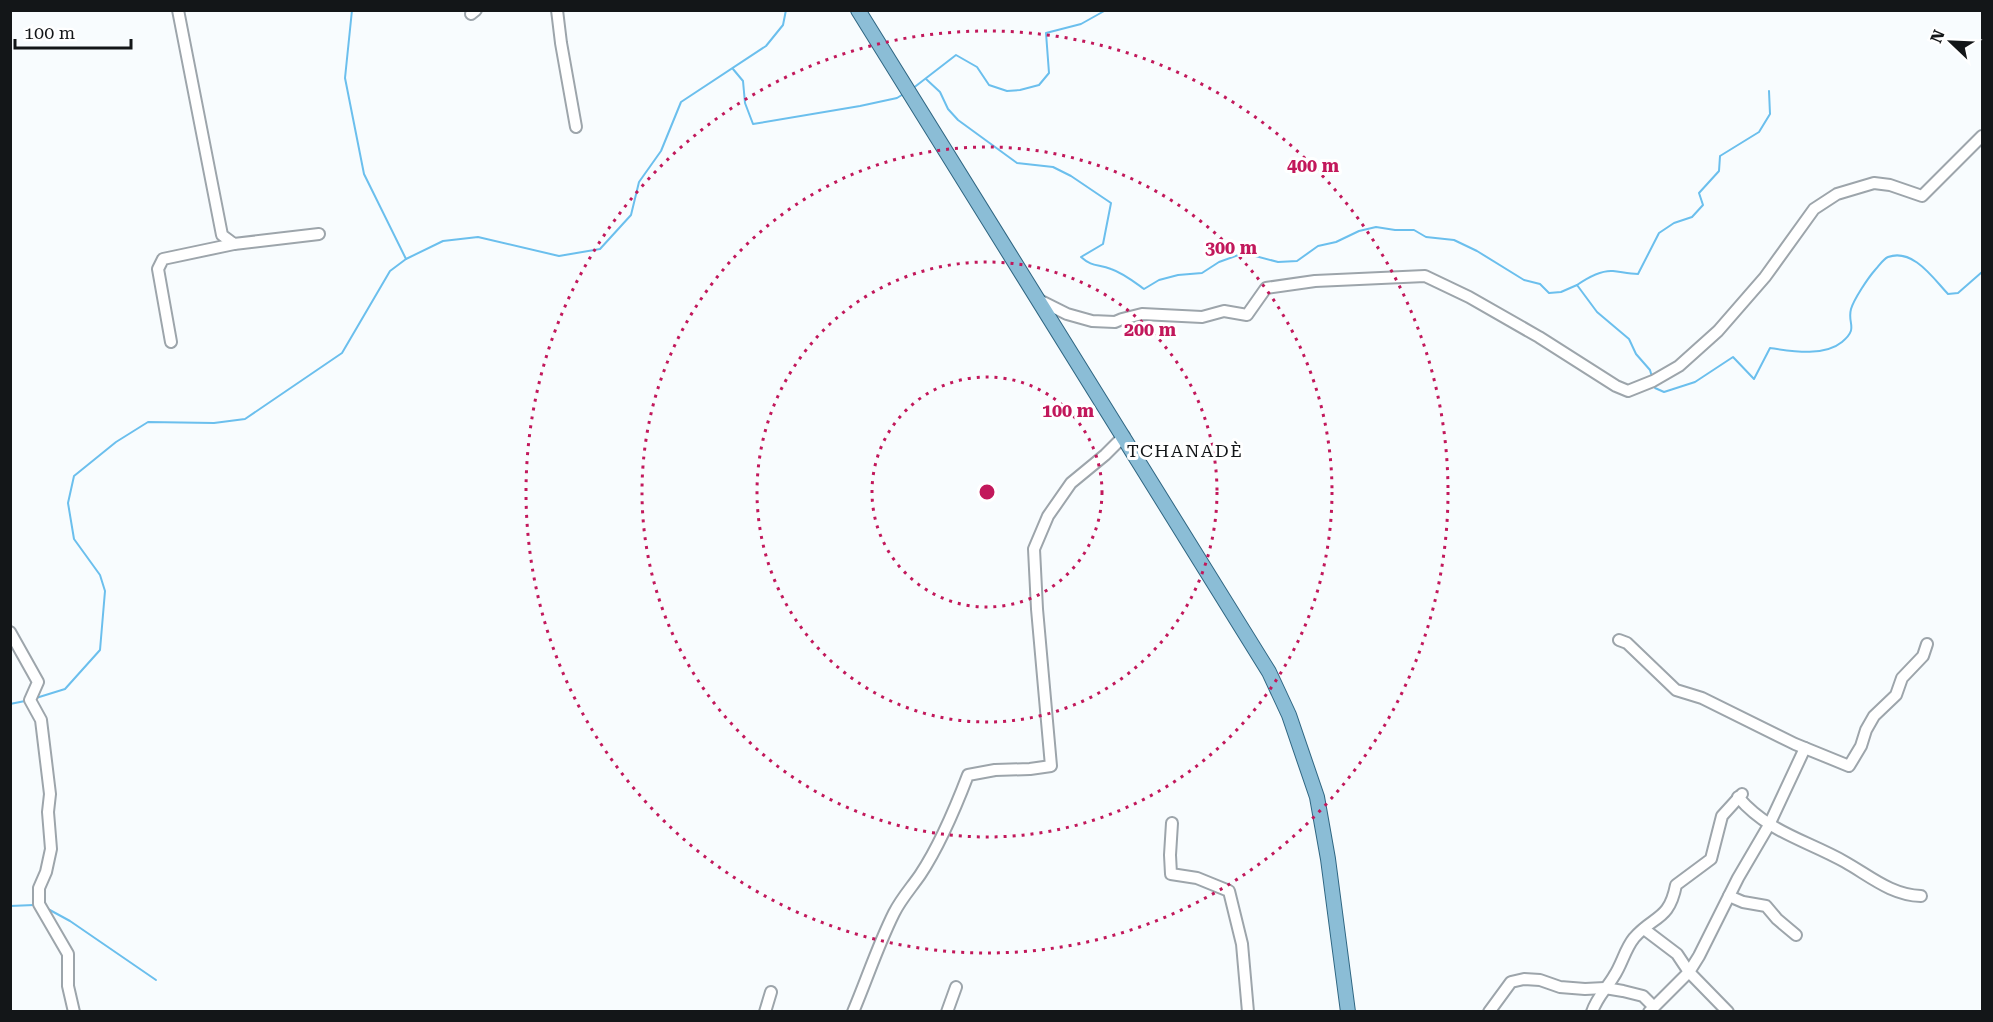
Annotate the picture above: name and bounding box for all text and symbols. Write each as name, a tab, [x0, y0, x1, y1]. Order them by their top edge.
scale bar	[15, 12, 130, 50]
north arrow	[1921, 12, 1981, 72]
text: 100 m	[24, 22, 75, 43]
text: N	[1926, 27, 1949, 46]
text: 400 m	[1287, 155, 1340, 176]
text: 300 m	[1205, 237, 1258, 258]
text: 200 m	[1124, 319, 1177, 340]
text: 100 m	[1042, 400, 1095, 421]
district label: TCHANADÈ	[1127, 440, 1243, 461]
centre of rings	[977, 482, 997, 502]

